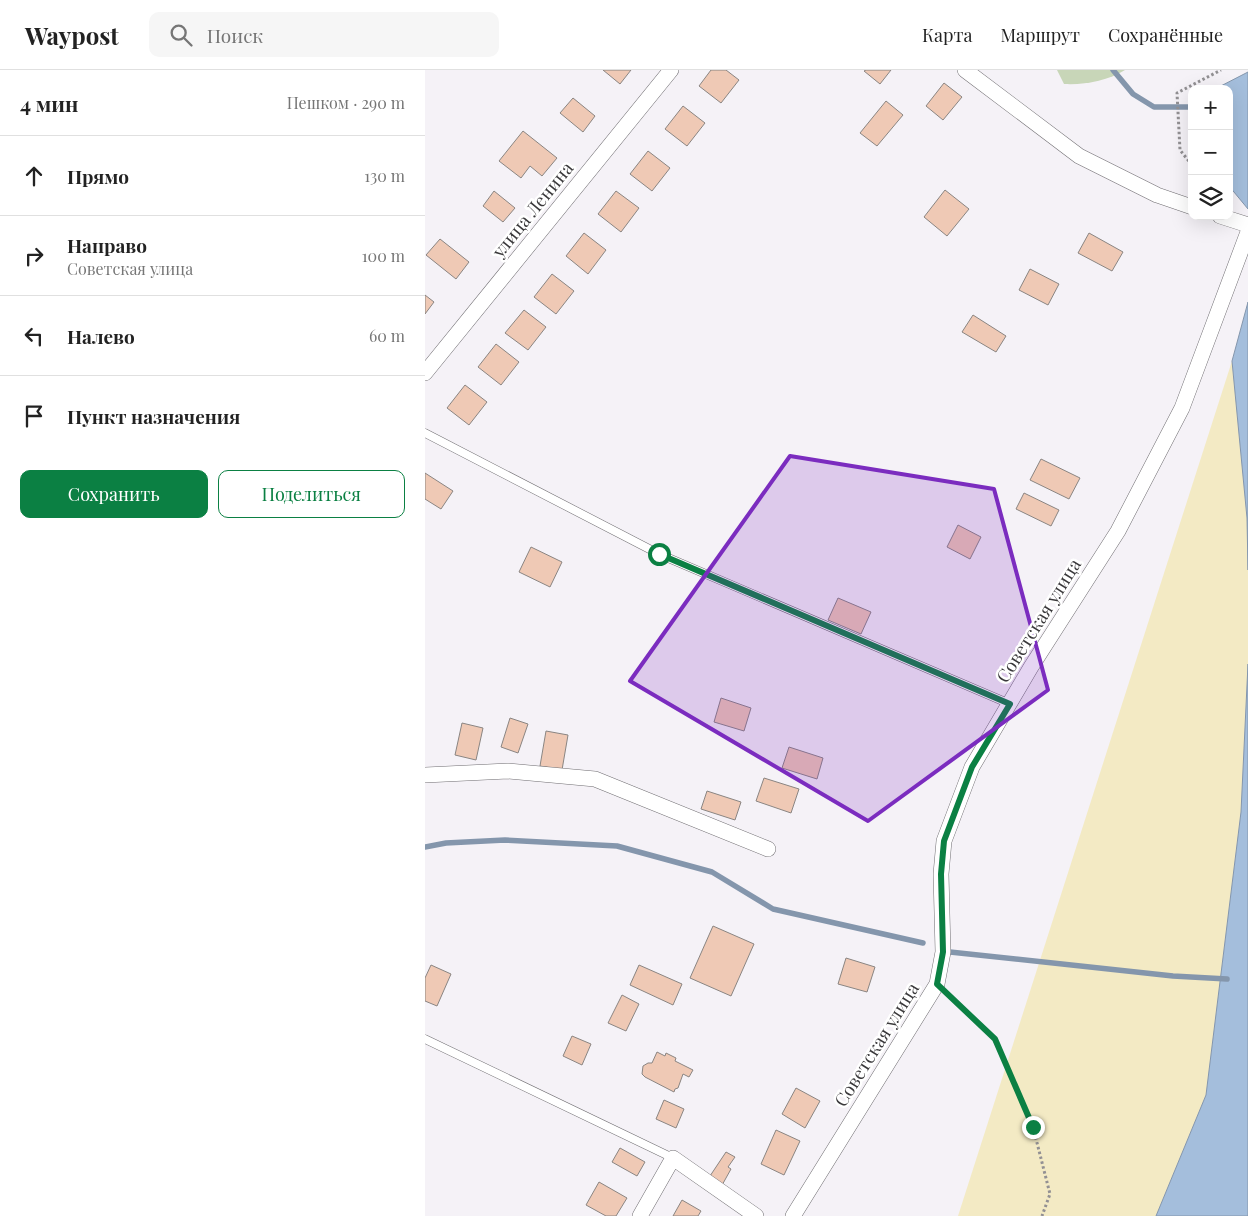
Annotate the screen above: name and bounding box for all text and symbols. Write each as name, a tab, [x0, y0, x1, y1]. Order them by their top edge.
search box	[149, 12, 499, 57]
text: Waypost	[25, 19, 119, 51]
icon: search	[167, 21, 195, 49]
text: Поиск	[207, 22, 263, 48]
text: Карта	[922, 23, 972, 47]
text: Маршрут	[1000, 23, 1080, 47]
text: Сохранённые	[1108, 23, 1223, 47]
map controls	[1188, 85, 1233, 220]
button: +	[1188, 85, 1233, 130]
text: 4 мин	[20, 89, 79, 117]
text: Пешком · 290 m	[287, 92, 405, 113]
button: −	[1188, 130, 1233, 175]
street label: улица Ленина	[486, 157, 578, 263]
icon: ahead	[20, 162, 48, 190]
text: Прямо	[67, 163, 129, 189]
text: 130 m	[364, 165, 405, 186]
button: layers	[1188, 175, 1233, 220]
text: Направо	[67, 232, 147, 258]
icon: right	[20, 242, 48, 270]
text: 100 m	[362, 245, 405, 266]
text: Советская улица	[67, 258, 193, 279]
icon: left	[20, 322, 48, 350]
text: Налево	[67, 323, 135, 349]
text: 60 m	[369, 325, 405, 346]
icon: arrive	[20, 402, 48, 430]
text: Пункт назначения	[67, 403, 240, 429]
button: Сохранить	[20, 470, 208, 518]
button: Поделиться	[218, 470, 405, 518]
route start	[648, 543, 671, 566]
street label: Советская улица	[990, 554, 1086, 687]
street label: Советская улица	[828, 978, 924, 1111]
route end	[1022, 1116, 1045, 1139]

